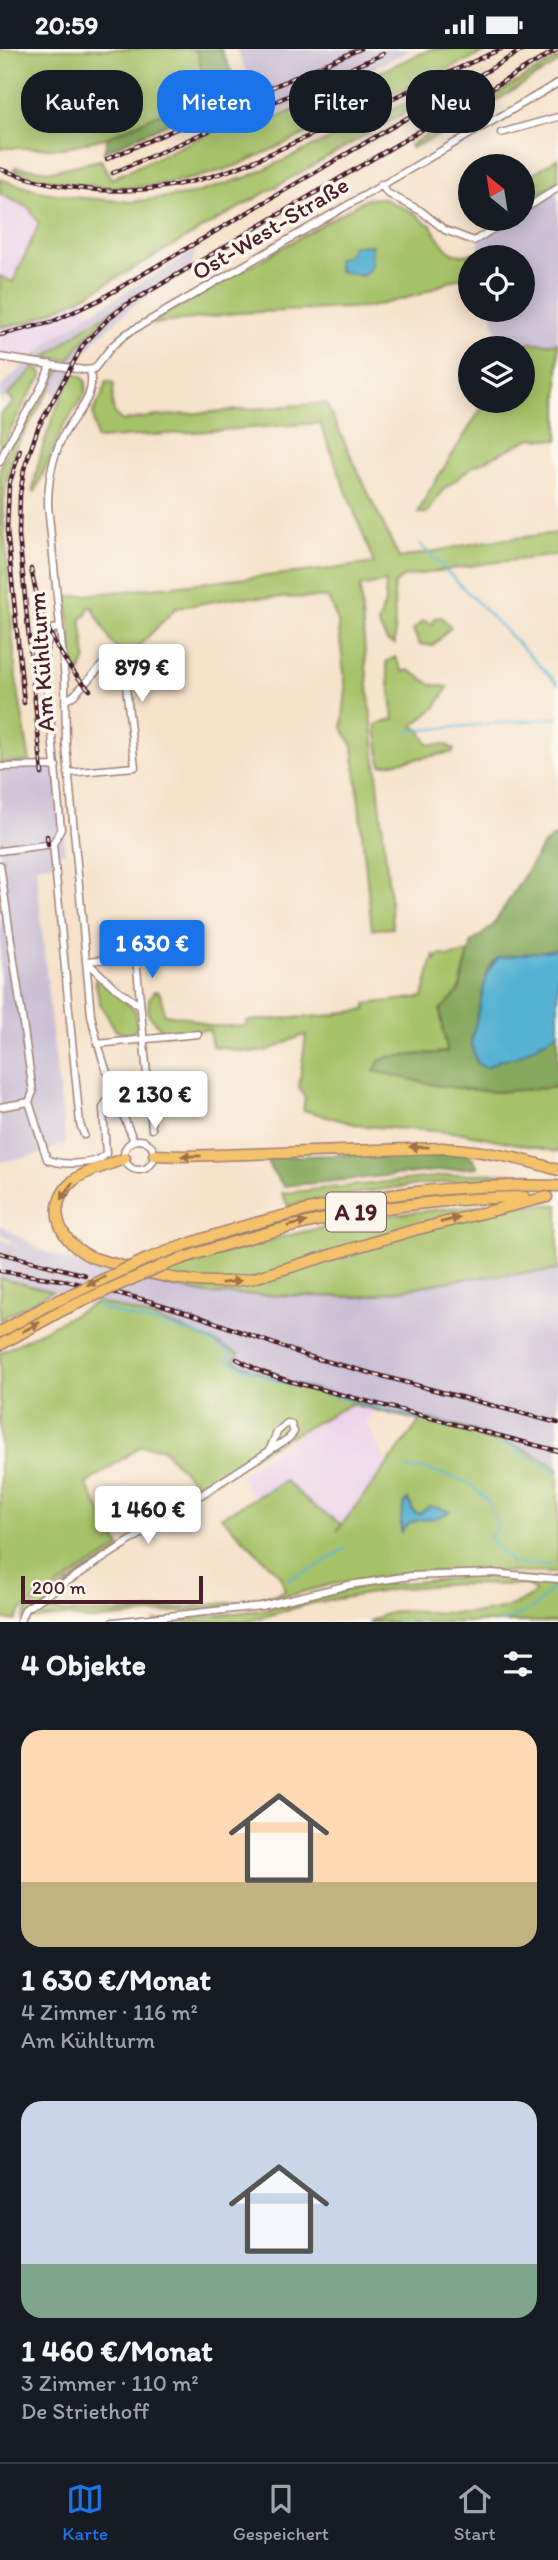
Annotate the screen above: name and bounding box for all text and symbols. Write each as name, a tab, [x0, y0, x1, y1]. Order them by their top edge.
text: 20:59	[35, 9, 98, 41]
chip: Kaufen	[21, 70, 143, 133]
chip: Mieten	[157, 70, 275, 133]
chip: Filter	[289, 70, 392, 133]
chip: Neu	[406, 70, 495, 133]
north arrow	[458, 154, 536, 231]
map controls	[458, 154, 535, 413]
street label: Ost-West-Straße	[186, 170, 354, 286]
button: locate	[458, 245, 535, 322]
button: layers	[458, 336, 535, 413]
street label: Am Kühlturm	[22, 591, 60, 733]
pin: 879 €	[93, 645, 191, 704]
text: 879 €	[115, 653, 169, 681]
pin: 1 630 €	[87, 921, 217, 980]
text: 1 630 €	[115, 929, 189, 957]
pin: 2 130 €	[90, 1072, 220, 1131]
text: 2 130 €	[119, 1080, 191, 1108]
one-way arrow	[407, 1141, 429, 1153]
one-way arrow	[180, 1150, 202, 1161]
one-way arrow	[60, 1181, 74, 1200]
road number: A 19	[326, 1193, 386, 1231]
one-way arrow	[439, 1214, 461, 1225]
one-way arrow	[286, 1218, 308, 1229]
one-way arrow	[86, 1276, 106, 1287]
one-way arrow	[221, 1276, 243, 1287]
one-way arrow	[21, 1321, 41, 1333]
pin: 1 460 €	[83, 1487, 213, 1546]
text: 1 460 €	[111, 1495, 185, 1523]
scale bar	[21, 1573, 203, 1605]
text: 200 m	[32, 1576, 86, 1599]
icon: filters	[499, 1645, 537, 1683]
text: 4 Objekte	[21, 1646, 146, 1683]
icon: home	[216, 1775, 342, 1901]
text: 1 630 €/Monat	[21, 1961, 211, 1998]
text: 4 Zimmer · 116 m²	[21, 1998, 198, 2026]
text: Am Kühlturm	[21, 2026, 155, 2054]
icon: home	[216, 2146, 342, 2272]
text: 1 460 €/Monat	[21, 2332, 212, 2369]
text: 3 Zimmer · 110 m²	[21, 2369, 199, 2397]
text: De Striethoff	[21, 2397, 149, 2425]
tab: Karte	[62, 2480, 108, 2545]
tab: Gespeichert	[233, 2480, 329, 2545]
tab: Start	[454, 2480, 496, 2545]

